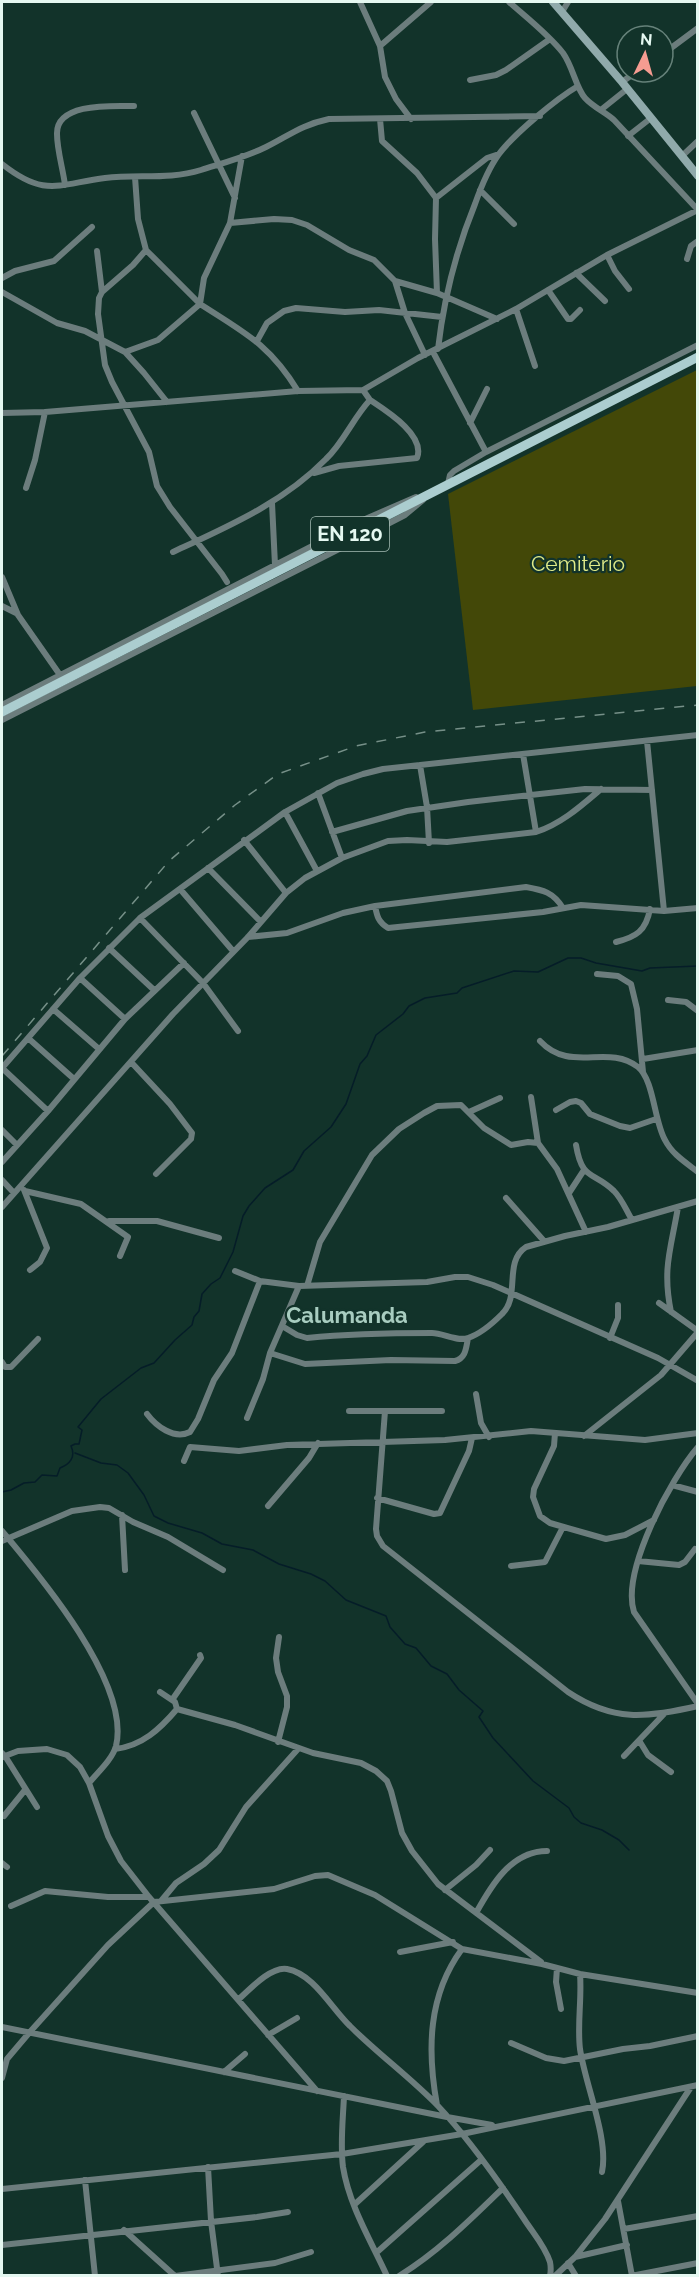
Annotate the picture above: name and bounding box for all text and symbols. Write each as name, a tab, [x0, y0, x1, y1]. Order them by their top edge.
north arrow	[615, 24, 675, 84]
text: N	[639, 30, 653, 50]
road number: EN 120	[311, 517, 389, 551]
park label: Cemiterio	[531, 551, 625, 576]
district label: Calumanda	[286, 1302, 408, 1328]

